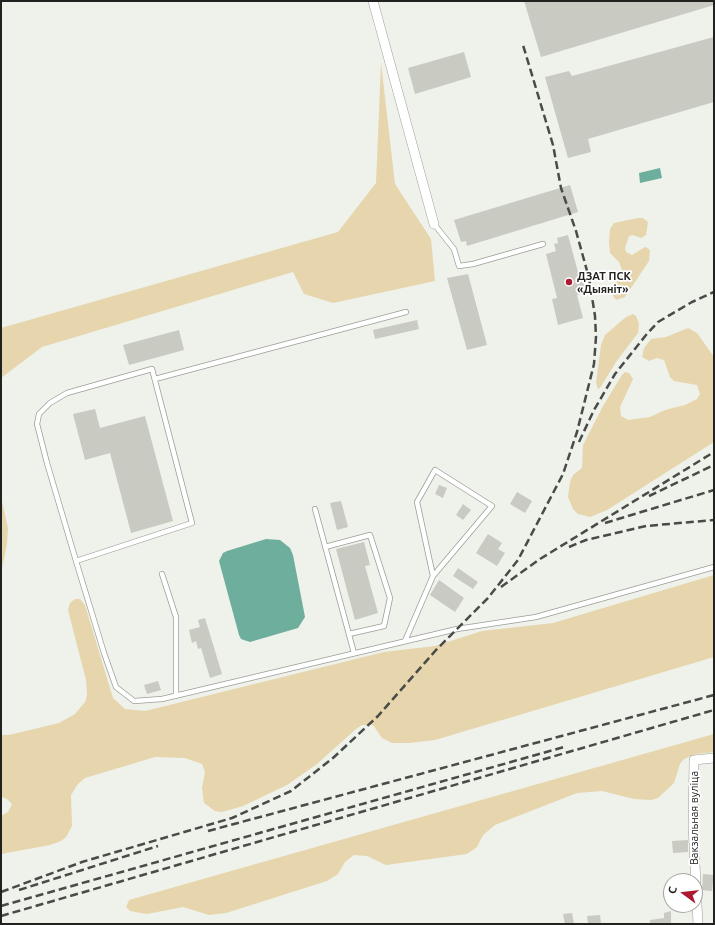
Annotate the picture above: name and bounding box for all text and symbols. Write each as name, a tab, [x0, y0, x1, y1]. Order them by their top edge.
place label: ДЗАТ ПСК «Дыяніт»	[577, 269, 631, 295]
marker: ДЗАТ ПСК «Дыяніт»	[564, 277, 574, 287]
street label: Вакзальная вуліца	[687, 771, 701, 865]
north arrow	[663, 873, 703, 913]
text: С	[666, 885, 679, 895]

